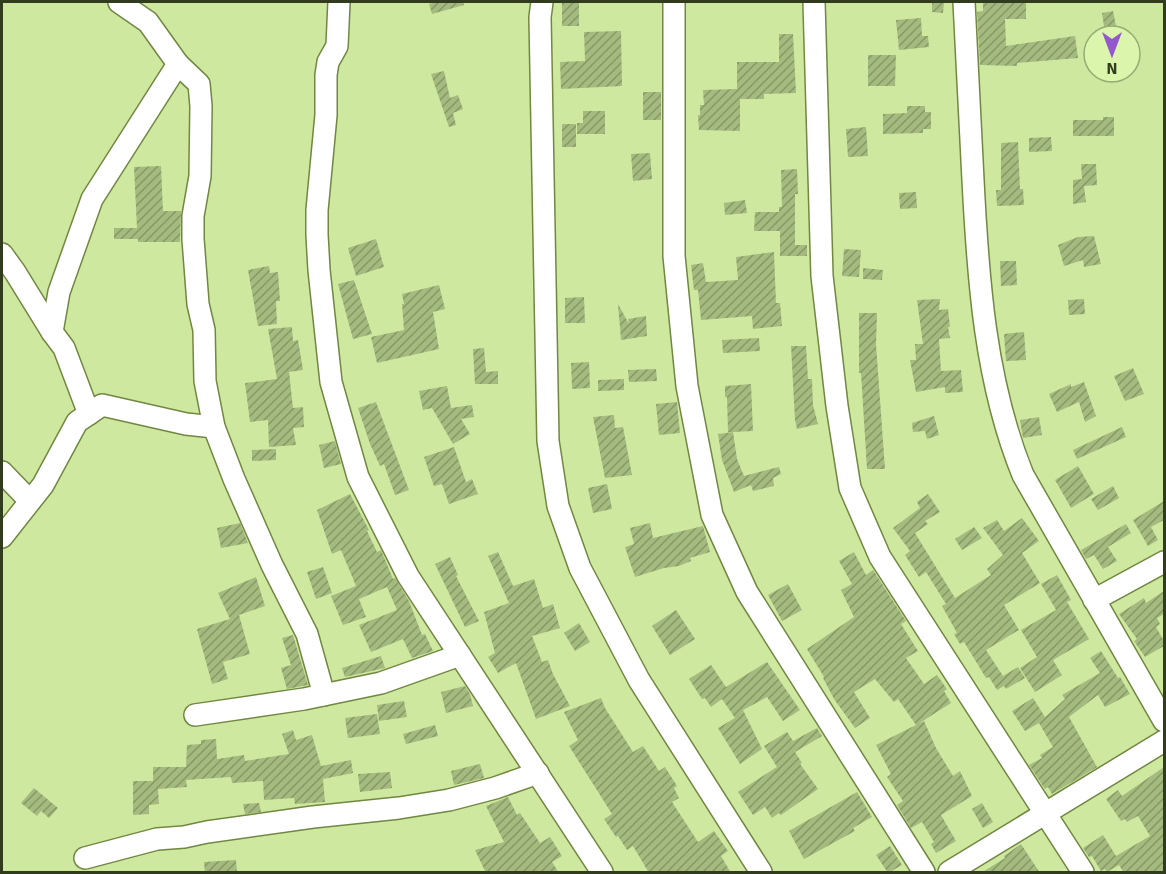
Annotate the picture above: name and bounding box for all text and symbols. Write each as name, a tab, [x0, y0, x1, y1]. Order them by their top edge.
north arrow	[1082, 24, 1142, 84]
text: N	[1106, 58, 1118, 78]

